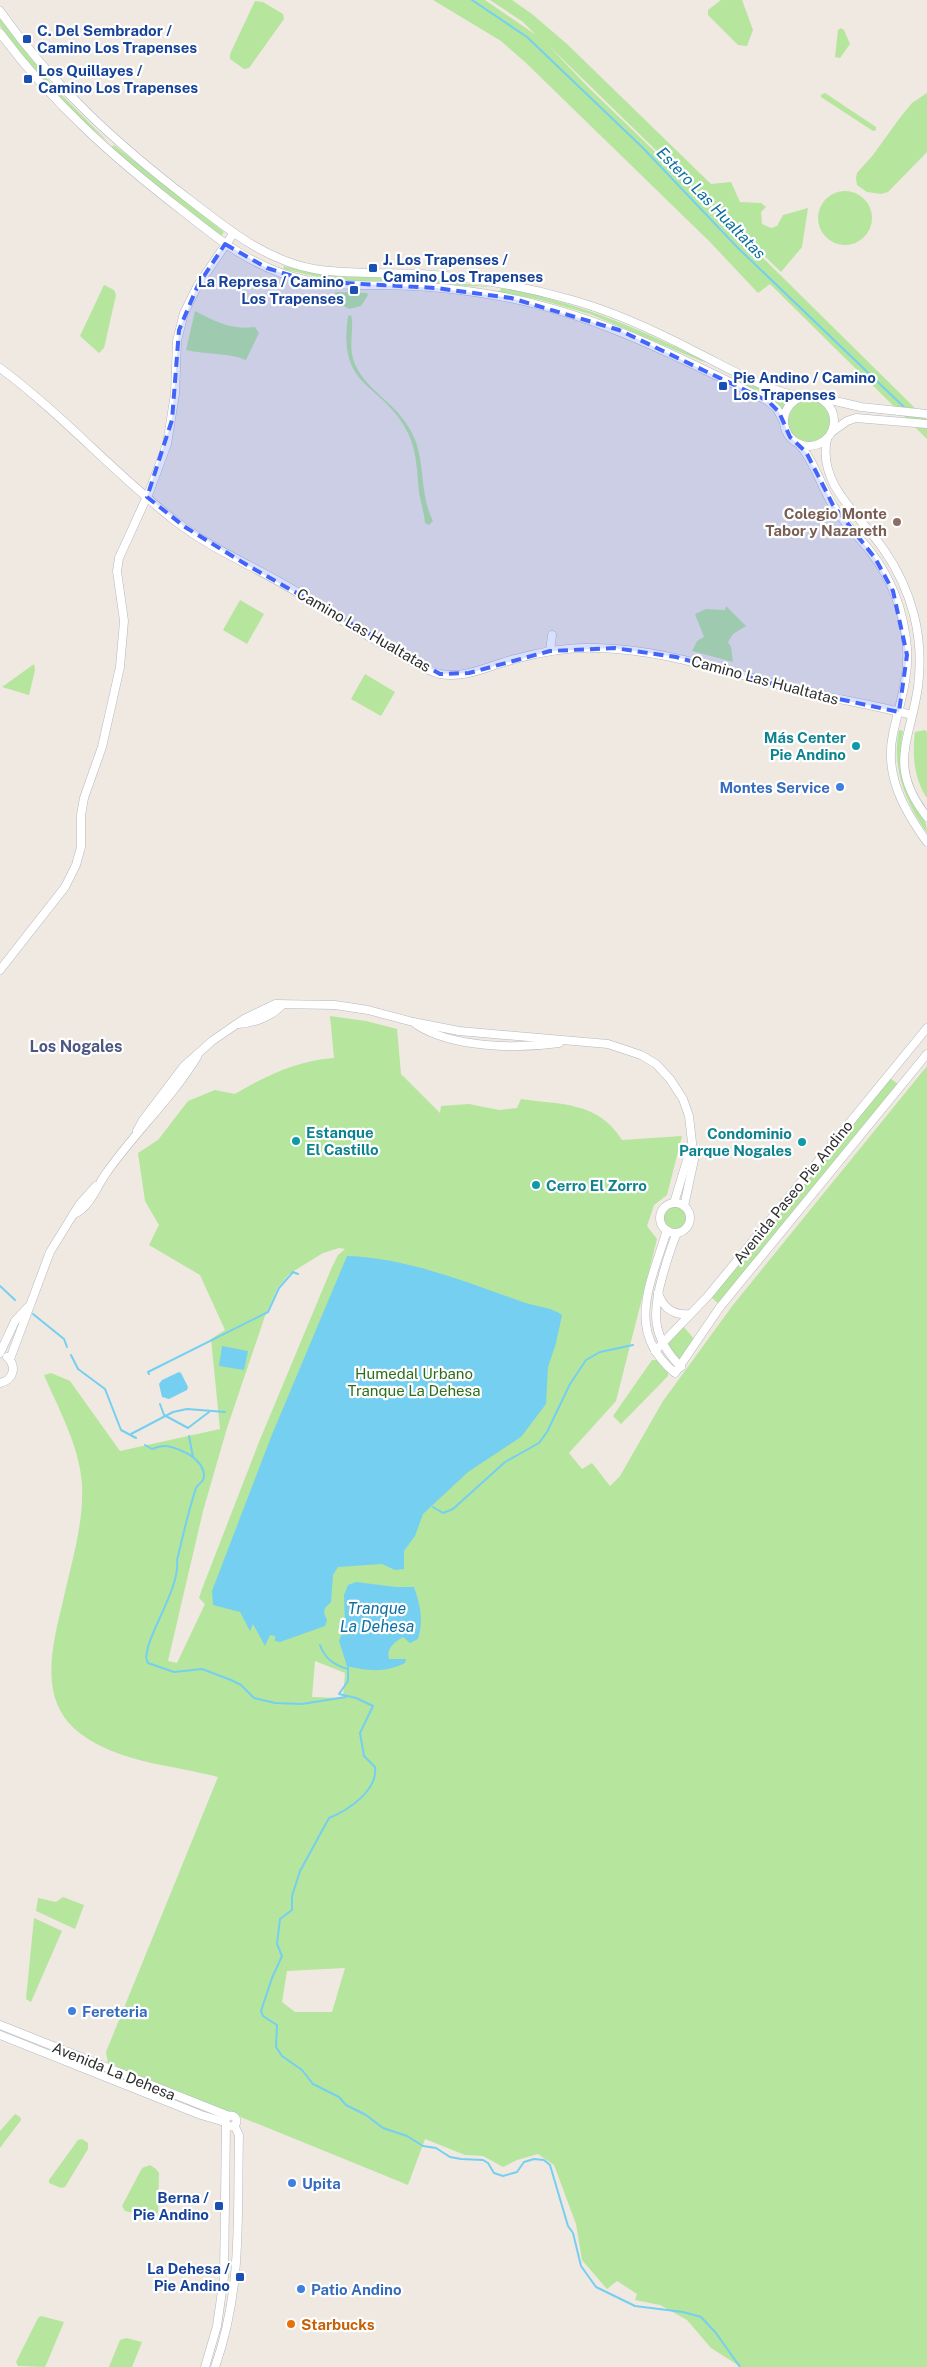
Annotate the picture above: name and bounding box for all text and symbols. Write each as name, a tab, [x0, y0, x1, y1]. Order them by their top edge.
place label: C. Del Sembrador / Camino Los Trapenses	[37, 22, 197, 56]
marker: C. Del Sembrador / Camino Los Trapenses	[21, 33, 33, 45]
place label: Los Quillayes / Camino Los Trapenses	[38, 62, 198, 96]
marker: Los Quillayes / Camino Los Trapenses	[22, 73, 34, 85]
water label: Estero Las Hualtatas	[653, 143, 770, 263]
place label: J. Los Trapenses / Camino Los Trapenses	[383, 251, 543, 285]
marker: J. Los Trapenses / Camino Los Trapenses	[367, 262, 379, 274]
place label: La Represa / Camino Los Trapenses	[198, 273, 344, 307]
marker: La Represa / Camino Los Trapenses	[348, 284, 360, 296]
place label: Pie Andino / Camino Los Trapenses	[733, 369, 876, 403]
marker: Pie Andino / Camino Los Trapenses	[717, 380, 729, 392]
place label: Colegio Monte Tabor y Nazareth	[765, 505, 887, 539]
marker: Colegio Monte Tabor y Nazareth	[891, 516, 903, 528]
street label: Camino Las Hualtatas	[294, 585, 434, 675]
street label: Camino Las Hualtatas	[690, 652, 840, 708]
place label: Más Center Pie Andino	[764, 729, 846, 763]
marker: Más Center Pie Andino	[850, 740, 862, 752]
place label: Montes Service	[719, 779, 830, 796]
marker: Montes Service	[834, 781, 846, 793]
district label: Los Nogales	[30, 1037, 122, 1056]
street label: Avenida Paseo Pie Andino	[730, 1117, 856, 1267]
place label: Estanque El Castillo	[306, 1124, 379, 1158]
place label: Condominio Parque Nogales	[679, 1125, 792, 1159]
marker: Estanque El Castillo	[290, 1135, 302, 1147]
marker: Condominio Parque Nogales	[796, 1136, 808, 1148]
place label: Cerro El Zorro	[546, 1177, 647, 1194]
marker: Cerro El Zorro	[530, 1179, 542, 1191]
park label: Humedal Urbano Tranque La Dehesa	[348, 1365, 480, 1399]
water label: Tranque La Dehesa	[340, 1599, 414, 1636]
place label: Fereteria	[82, 2003, 147, 2020]
marker: Fereteria	[66, 2005, 78, 2017]
street label: Avenida La Dehesa	[50, 2039, 178, 2103]
place label: Upita	[302, 2175, 341, 2192]
marker: Upita	[286, 2177, 298, 2189]
place label: Berna / Pie Andino	[133, 2189, 209, 2223]
marker: Berna / Pie Andino	[213, 2200, 225, 2212]
place label: La Dehesa / Pie Andino	[147, 2260, 230, 2294]
marker: La Dehesa / Pie Andino	[234, 2271, 246, 2283]
place label: Patio Andino	[311, 2281, 402, 2298]
marker: Patio Andino	[295, 2283, 307, 2295]
place label: Starbucks	[301, 2316, 375, 2333]
marker: Starbucks	[285, 2318, 297, 2330]

